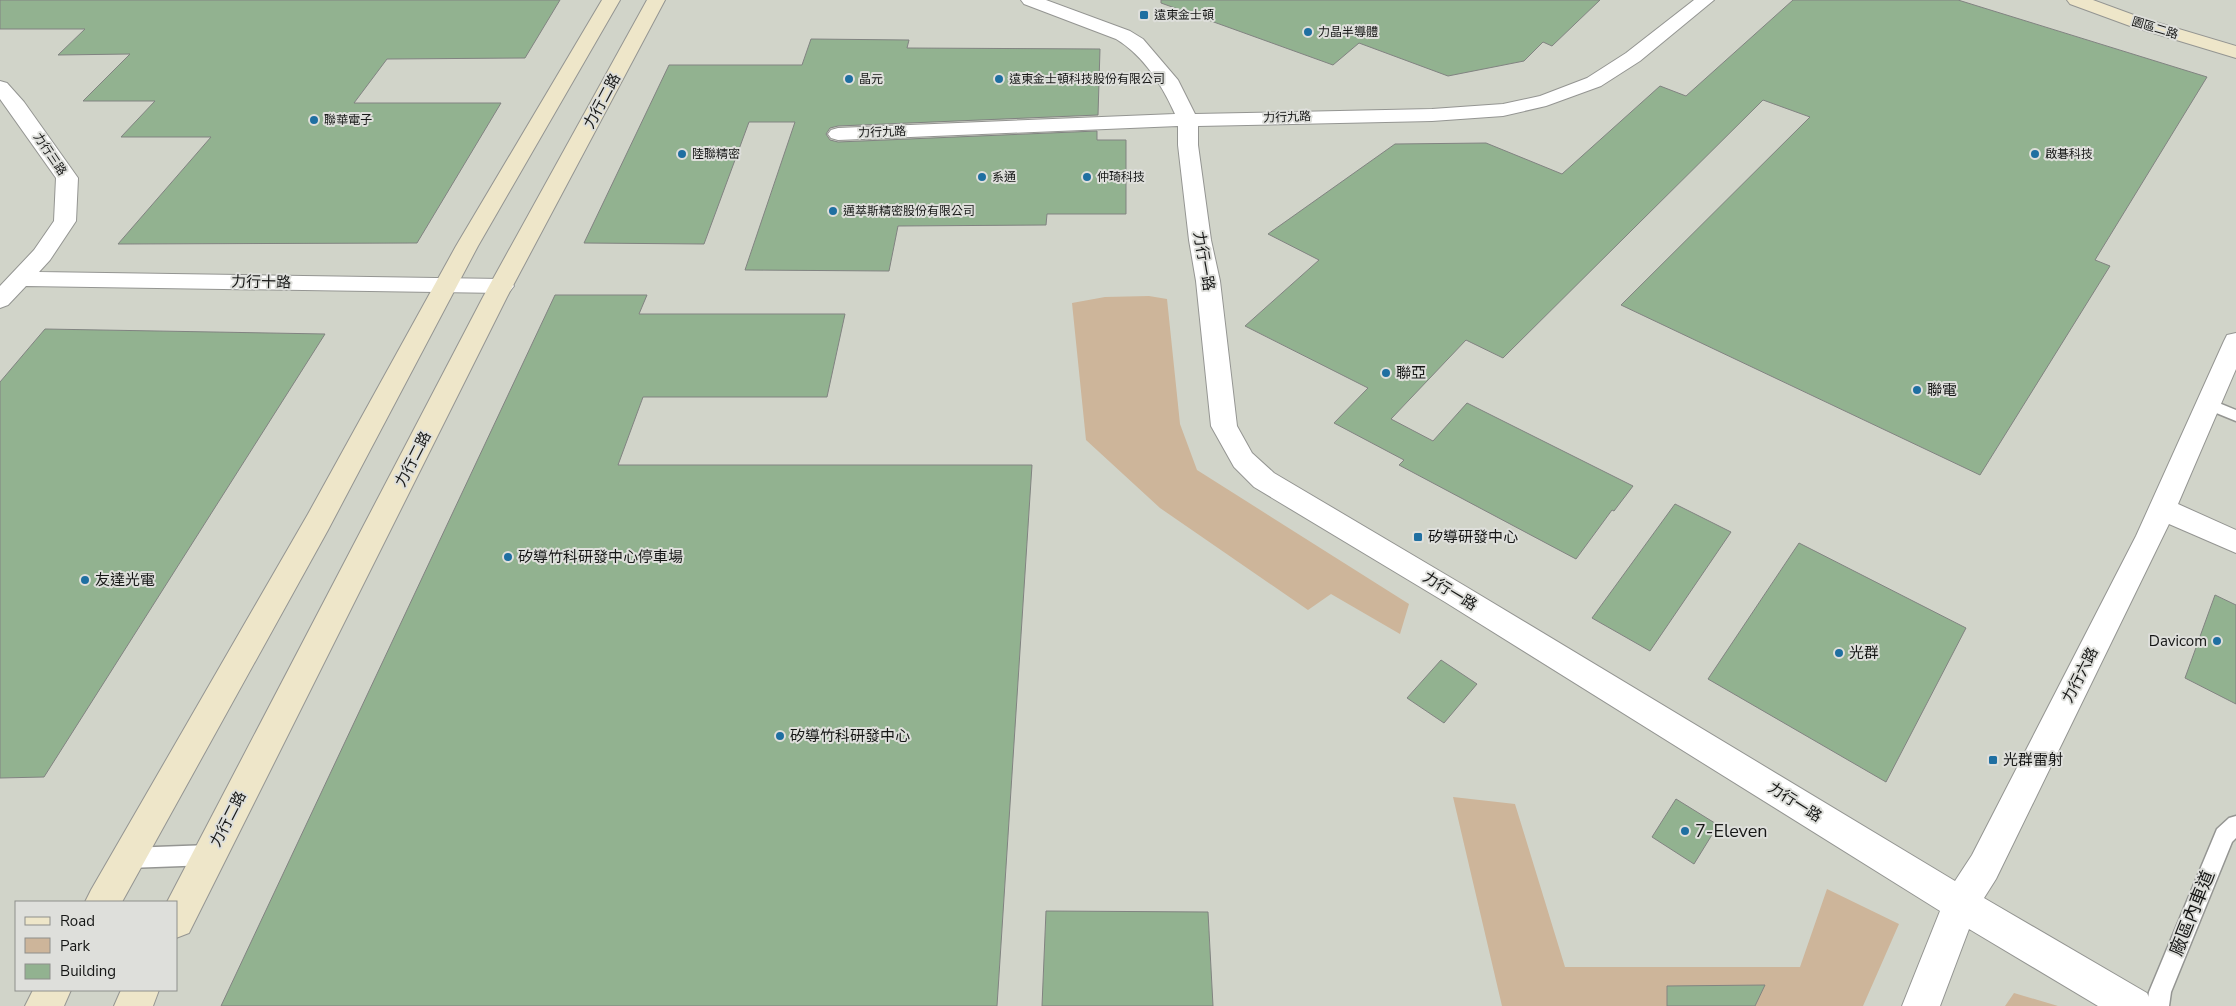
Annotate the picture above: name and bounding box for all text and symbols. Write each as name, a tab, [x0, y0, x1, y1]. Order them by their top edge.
place label: 遠東金士頓	[1154, 7, 1214, 23]
marker: 遠東金士頓	[1138, 9, 1150, 21]
street label: 園區二路	[2130, 13, 2180, 43]
place label: 力晶半導體	[1318, 24, 1378, 40]
marker: 力晶半導體	[1302, 26, 1314, 38]
street label: 力行二路	[579, 70, 625, 132]
place label: 晶元	[859, 71, 883, 87]
place label: 遠東金士頓科技股份有限公司	[1009, 71, 1165, 87]
marker: 晶元	[843, 73, 855, 85]
marker: 遠東金士頓科技股份有限公司	[993, 73, 1005, 85]
street label: 力行九路	[1263, 108, 1311, 126]
place label: 聯華電子	[324, 112, 372, 128]
marker: 聯華電子	[308, 114, 320, 126]
street label: 力行九路	[858, 123, 906, 141]
street label: 力行三路	[30, 130, 70, 178]
place label: 陸聯精密	[692, 146, 740, 162]
place label: 啟碁科技	[2045, 146, 2093, 162]
marker: 陸聯精密	[676, 148, 688, 160]
marker: 啟碁科技	[2029, 148, 2041, 160]
place label: 系通	[992, 169, 1016, 185]
place label: 仲琦科技	[1097, 169, 1145, 185]
marker: 系通	[976, 171, 988, 183]
marker: 仲琦科技	[1081, 171, 1093, 183]
place label: 邁萃斯精密股份有限公司	[843, 203, 975, 219]
marker: 邁萃斯精密股份有限公司	[827, 205, 839, 217]
street label: 力行一路	[1189, 230, 1219, 292]
street label: 力行十路	[231, 271, 291, 293]
place label: 聯亞	[1396, 363, 1426, 383]
marker: 聯亞	[1380, 367, 1392, 379]
place label: 聯電	[1927, 380, 1957, 400]
marker: 聯電	[1911, 384, 1923, 396]
street label: 力行二路	[390, 428, 436, 490]
place label: 矽導研發中心	[1428, 527, 1518, 547]
marker: 矽導研發中心	[1412, 531, 1424, 543]
place label: 矽導竹科研發中心停車場	[518, 547, 683, 567]
marker: 矽導竹科研發中心停車場	[502, 551, 514, 563]
street label: 力行一路	[1419, 567, 1481, 615]
place label: 友達光電	[95, 570, 155, 590]
marker: 友達光電	[79, 574, 91, 586]
place label: Davicom	[2149, 631, 2207, 651]
marker: Davicom	[2211, 635, 2223, 647]
place label: 光群	[1849, 643, 1879, 663]
street label: 力行六路	[2057, 644, 2103, 706]
marker: 光群	[1833, 647, 1845, 659]
place label: 矽導竹科研發中心	[790, 726, 910, 746]
marker: 矽導竹科研發中心	[774, 730, 786, 742]
place label: 光群雷射	[2003, 750, 2063, 770]
marker: 光群雷射	[1987, 754, 1999, 766]
street label: 力行一路	[1764, 778, 1826, 826]
street label: 力行二路	[205, 788, 251, 850]
place label: 7-Eleven	[1695, 819, 1768, 843]
marker: 7-Eleven	[1679, 825, 1691, 837]
street label: 廠區內車道	[2164, 867, 2220, 959]
legend	[15, 901, 178, 991]
text: Road	[60, 911, 95, 931]
text: Park	[60, 936, 90, 956]
text: Building	[60, 961, 116, 981]

